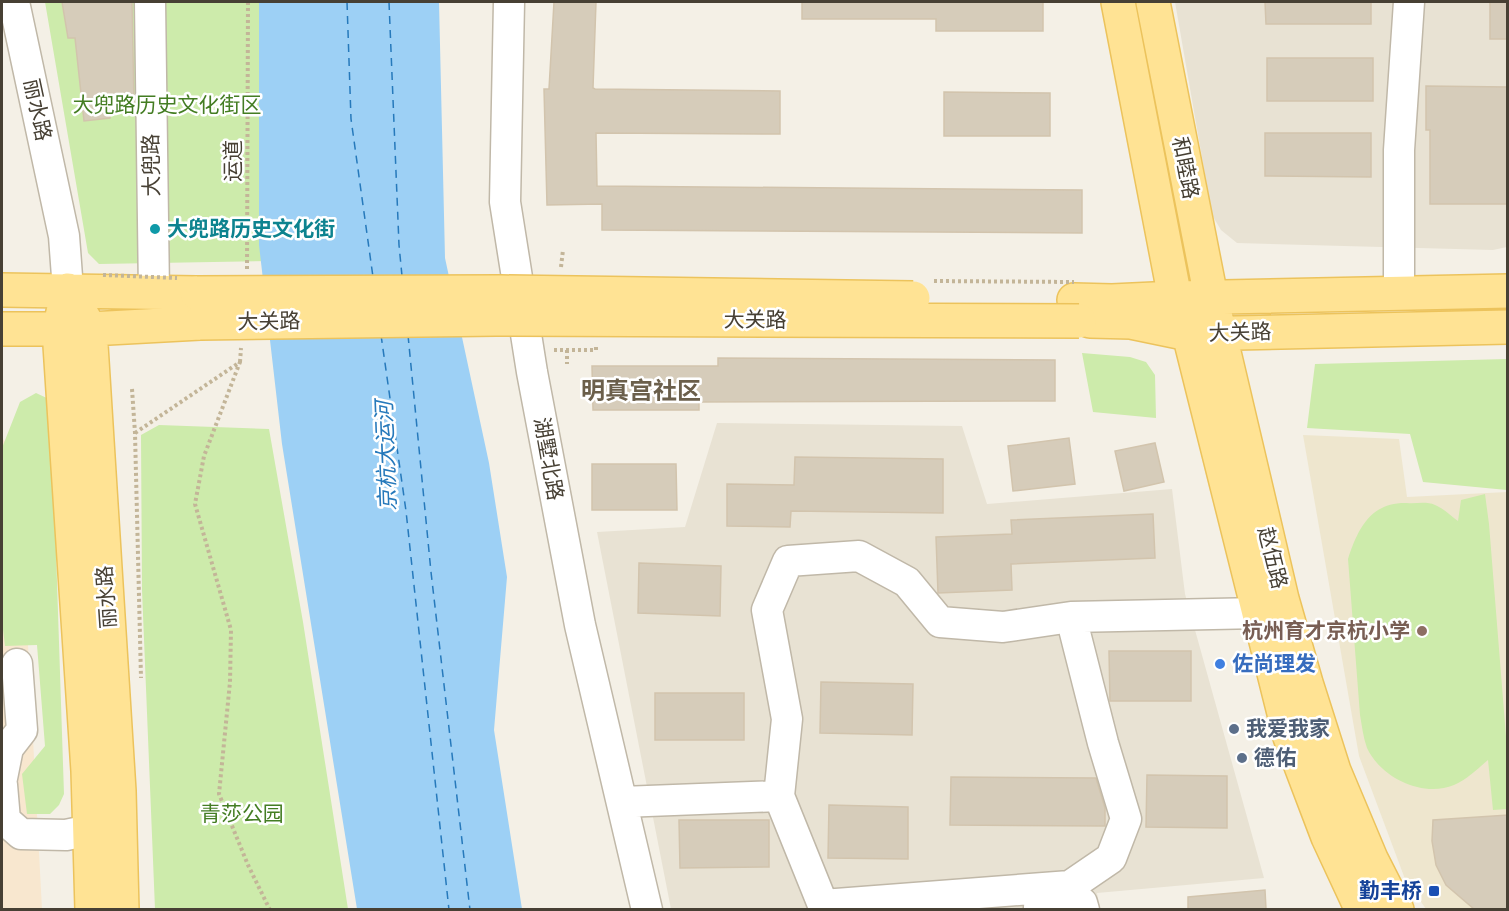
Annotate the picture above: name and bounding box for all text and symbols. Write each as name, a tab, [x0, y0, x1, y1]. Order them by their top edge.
street label: 丽水路	[18, 77, 56, 143]
park label: 大兜路历史文化街区	[73, 93, 262, 118]
street label: 大兜路	[139, 133, 165, 197]
street label: 和睦路	[1167, 135, 1203, 201]
street label: 运道	[221, 140, 246, 182]
place label: 大兜路历史文化街	[167, 217, 335, 242]
marker: 大兜路历史文化街	[148, 222, 162, 236]
street label: 大关路	[724, 308, 787, 333]
street label: 大关路	[237, 309, 301, 335]
street label: 大关路	[1208, 319, 1272, 347]
district label: 明真宫社区	[581, 377, 701, 406]
water label: 京杭大运河	[371, 397, 402, 511]
street label: 湖墅北路	[528, 415, 568, 503]
street label: 赵伍路	[1252, 524, 1292, 592]
street label: 丽水路	[92, 565, 122, 629]
place label: 杭州育才京杭小学	[1242, 619, 1410, 644]
marker: 杭州育才京杭小学	[1415, 624, 1429, 638]
place label: 佐尚理发	[1232, 652, 1316, 677]
marker: 佐尚理发	[1213, 657, 1227, 671]
place label: 我爱我家	[1246, 717, 1330, 742]
marker: 我爱我家	[1227, 722, 1241, 736]
place label: 德佑	[1254, 746, 1296, 771]
marker: 德佑	[1235, 751, 1249, 765]
park label: 青莎公园	[200, 802, 284, 827]
place label: 勤丰桥	[1359, 879, 1422, 904]
marker: 勤丰桥	[1427, 884, 1441, 898]

